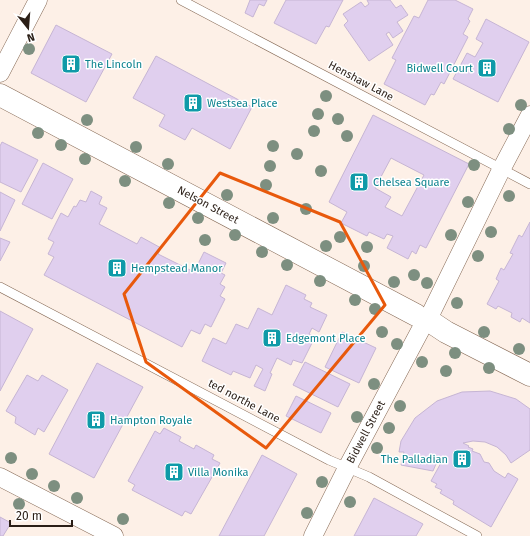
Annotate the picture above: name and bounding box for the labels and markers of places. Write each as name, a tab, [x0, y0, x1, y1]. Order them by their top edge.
building icon: The Lincoln	[60, 53, 82, 75]
building icon: Bidwell Court	[476, 57, 498, 79]
place label: The Lincoln	[85, 58, 142, 71]
place label: Bidwell Court	[406, 62, 473, 75]
building icon: Westsea Place	[182, 92, 204, 114]
place label: Westsea Place	[207, 97, 277, 110]
building icon: Chelsea Square	[348, 171, 370, 193]
place label: Chelsea Square	[373, 176, 450, 189]
building icon: Hempstead Manor	[106, 257, 128, 279]
place label: Hempstead Manor	[131, 262, 223, 275]
building icon: Edgemont Place	[261, 327, 283, 349]
place label: Edgemont Place	[286, 332, 365, 345]
building icon: Hampton Royale	[85, 409, 107, 431]
place label: Hampton Royale	[110, 414, 192, 427]
building icon: The Palladian	[451, 448, 473, 470]
place label: The Palladian	[381, 453, 448, 466]
building icon: Villa Monika	[163, 461, 185, 483]
place label: Villa Monika	[188, 466, 249, 479]

